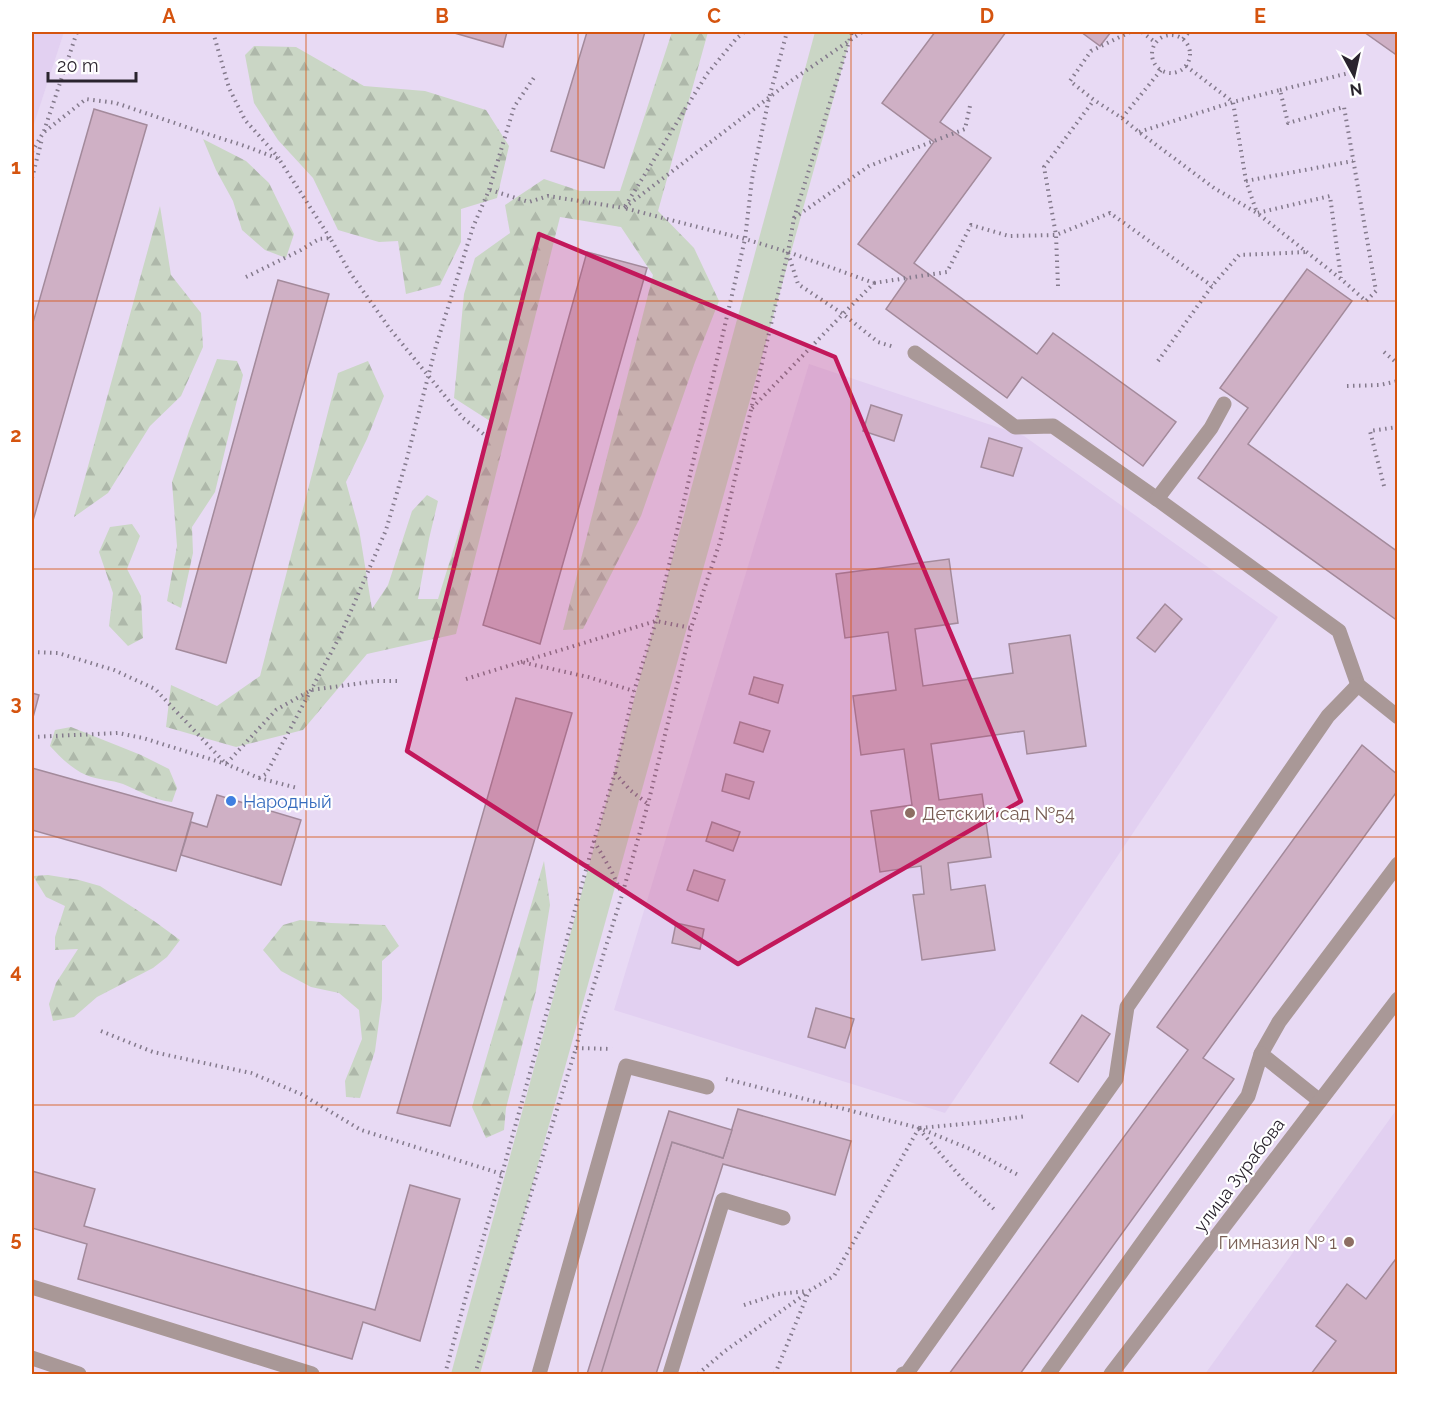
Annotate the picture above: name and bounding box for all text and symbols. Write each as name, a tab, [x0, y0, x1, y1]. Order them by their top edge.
text: A	[162, 4, 176, 28]
text: B	[435, 4, 449, 28]
text: C	[707, 4, 721, 28]
text: D	[980, 4, 994, 28]
text: E	[1254, 4, 1266, 28]
scale bar	[48, 45, 136, 83]
north arrow	[1324, 45, 1384, 105]
text: 20 m	[57, 55, 99, 76]
text: N	[1349, 79, 1363, 100]
text: 1	[11, 155, 21, 179]
text: 2	[10, 423, 22, 447]
text: 3	[10, 691, 22, 715]
place label: Народный	[243, 791, 332, 812]
marker: Народный	[224, 794, 238, 808]
place label: Детский сад №54	[922, 803, 1075, 824]
marker: Детский сад №54	[903, 806, 917, 820]
text: 4	[10, 959, 22, 983]
street label: улица Зурабова	[1189, 1114, 1289, 1236]
text: 5	[10, 1227, 22, 1251]
place label: Гимназия № 1	[1218, 1232, 1337, 1253]
marker: Гимназия № 1	[1342, 1235, 1356, 1249]

